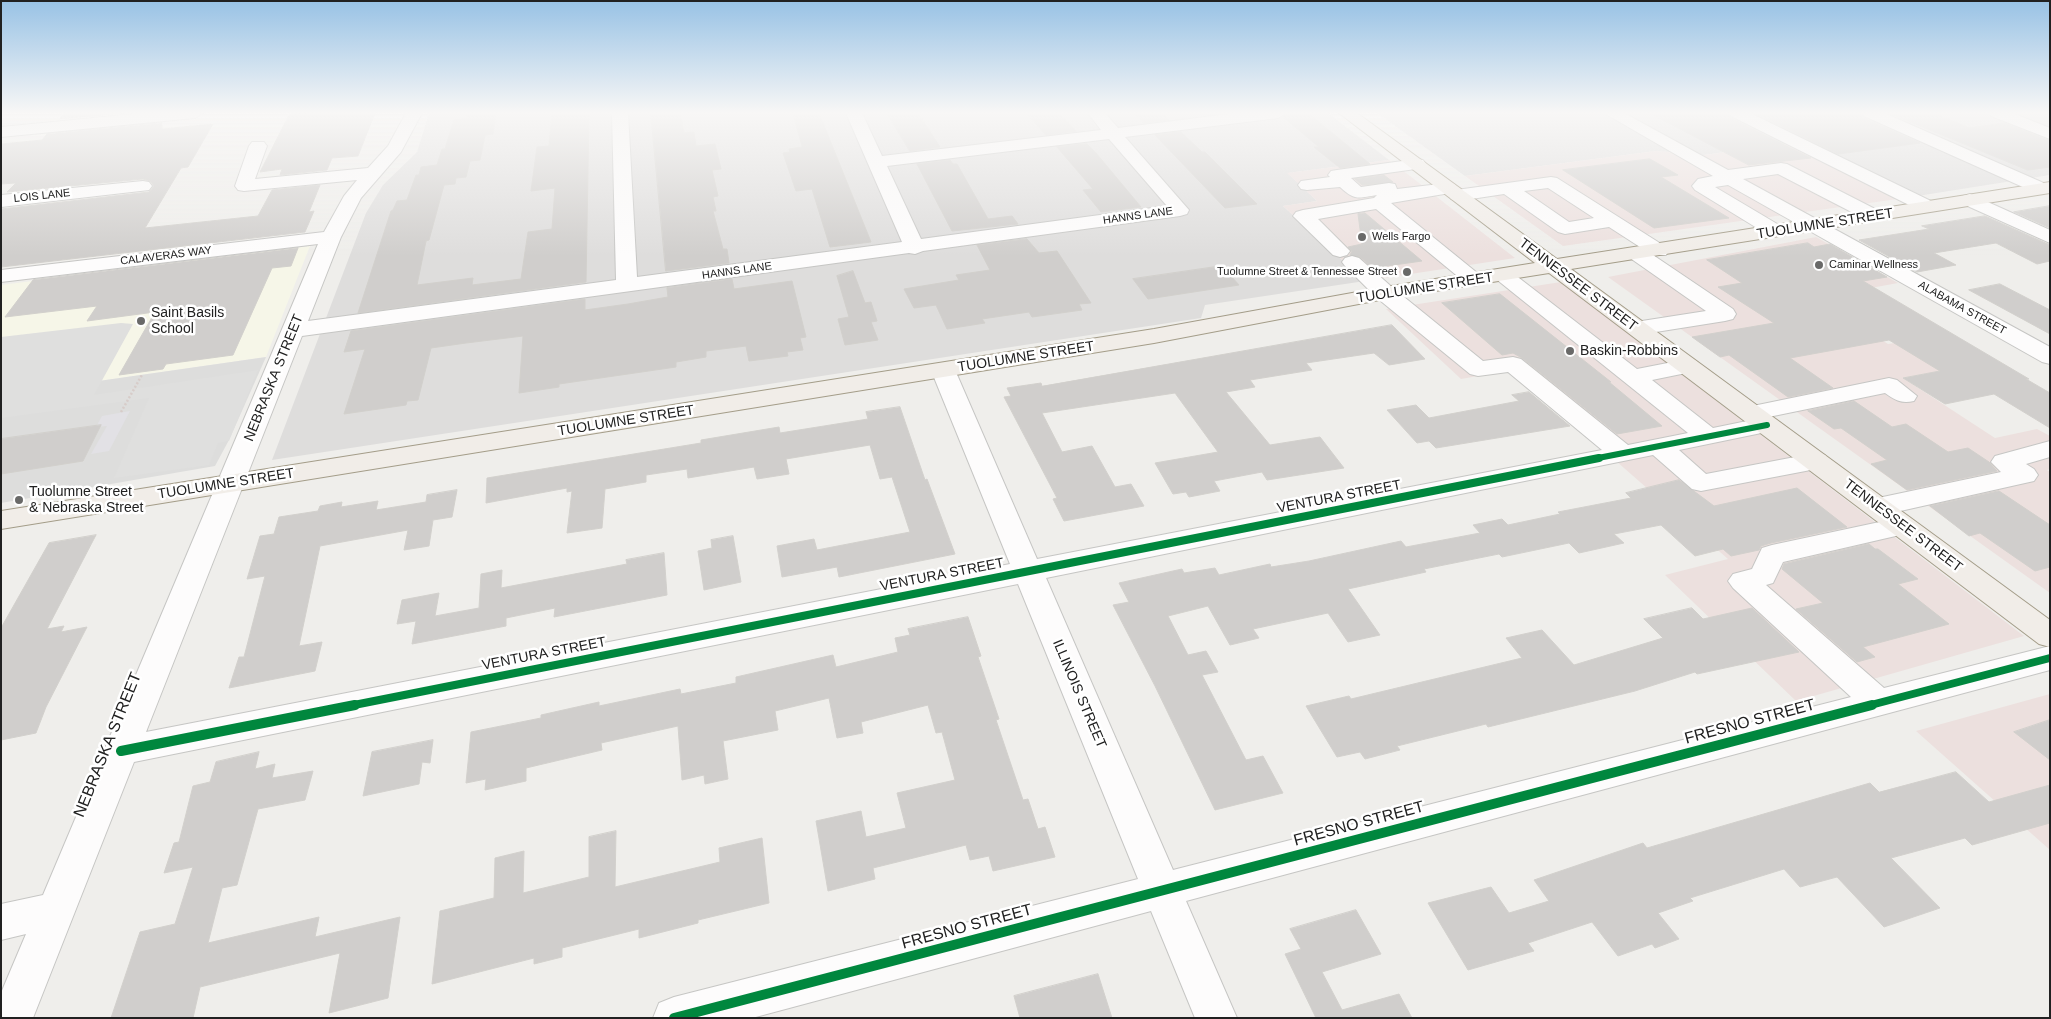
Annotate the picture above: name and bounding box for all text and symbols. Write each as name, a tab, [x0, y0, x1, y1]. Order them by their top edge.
street label: LOIS LANE	[13, 186, 71, 206]
street label: HANNS LANE	[1102, 205, 1174, 227]
street label: TUOLUMNE STREET	[1756, 205, 1894, 243]
place label: Wells Fargo	[1372, 230, 1430, 244]
marker: Wells Fargo	[1356, 231, 1368, 243]
street label: TENNESSEE STREET	[1515, 235, 1641, 335]
street label: CALAVERAS WAY	[119, 244, 213, 268]
place label: Caminar Wellness	[1829, 258, 1918, 272]
marker: Caminar Wellness	[1813, 259, 1825, 271]
street label: HANNS LANE	[701, 260, 773, 282]
place label: Tuolumne Street & Tennessee Street	[1217, 265, 1397, 279]
marker: Tuolumne Street & Tennessee Street	[1401, 266, 1413, 278]
street label: TUOLUMNE STREET	[1356, 269, 1494, 307]
street label: ALABAMA STREET	[1916, 278, 2008, 338]
place label: Saint Basils School	[151, 305, 224, 338]
street label: NEBRASKA STREET	[241, 312, 307, 444]
marker: Saint Basils School	[135, 315, 147, 327]
street label: TUOLUMNE STREET	[957, 338, 1095, 376]
place label: Baskin-Robbins	[1580, 343, 1678, 359]
marker: Baskin-Robbins	[1564, 345, 1576, 357]
street label: TUOLUMNE STREET	[557, 402, 695, 440]
street label: TUOLUMNE STREET	[157, 465, 295, 503]
street label: TENNESSEE STREET	[1840, 476, 1966, 576]
street label: VENTURA STREET	[1276, 477, 1402, 517]
place label: Tuolumne Street & Nebraska Street	[29, 484, 143, 516]
marker: Tuolumne Street & Nebraska Street	[13, 494, 25, 506]
street label: VENTURA STREET	[879, 555, 1005, 595]
street label: VENTURA STREET	[481, 634, 607, 674]
street label: ILLINOIS STREET	[1048, 637, 1110, 751]
street label: NEBRASKA STREET	[70, 670, 146, 820]
street label: FRESNO STREET	[1683, 695, 1817, 749]
street label: FRESNO STREET	[1292, 797, 1426, 851]
street label: FRESNO STREET	[900, 900, 1034, 954]

